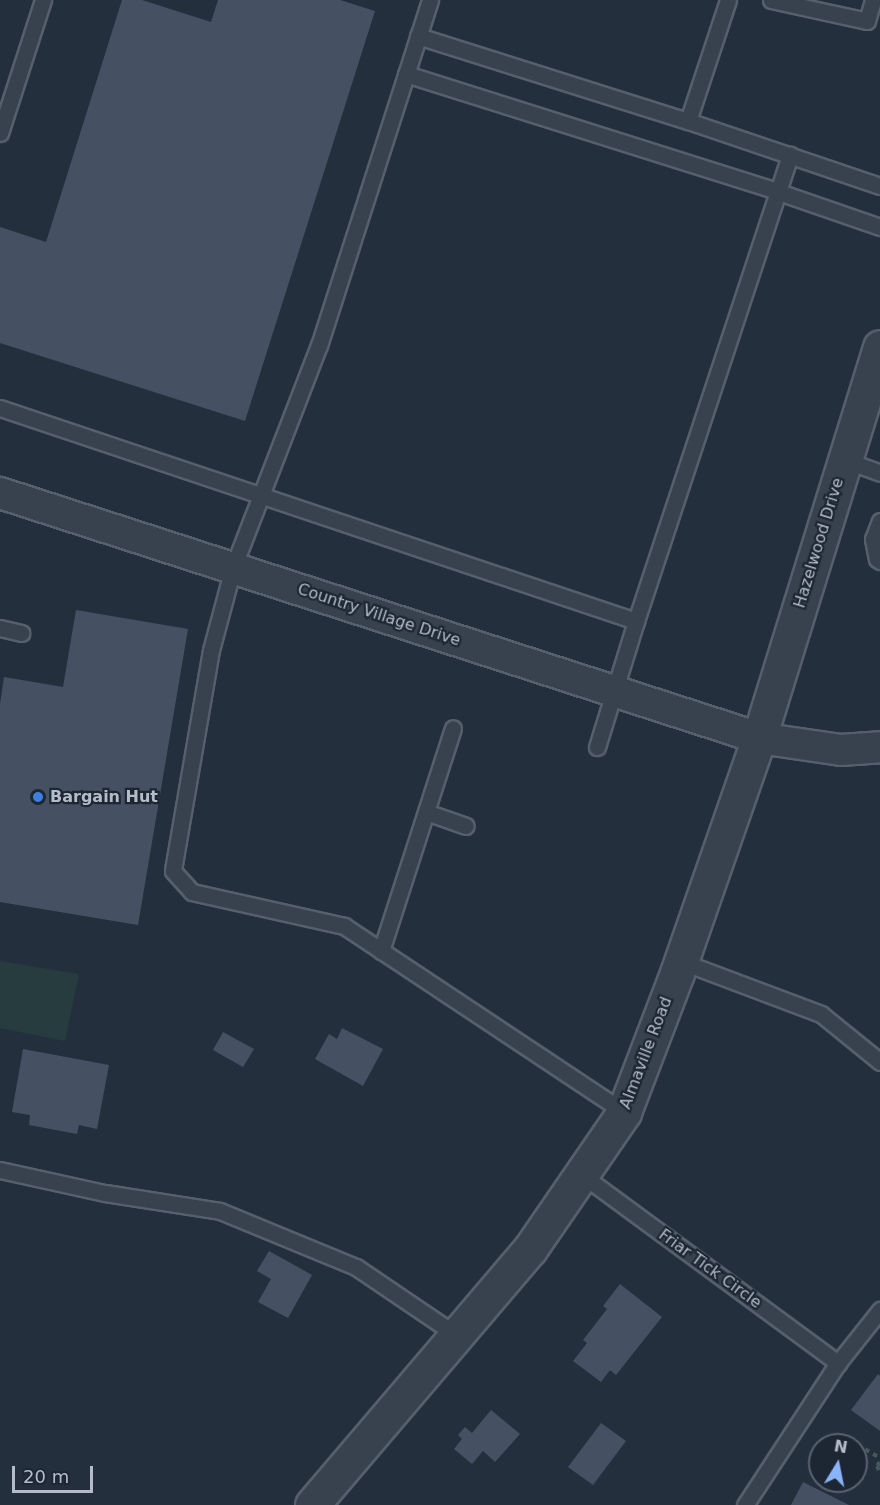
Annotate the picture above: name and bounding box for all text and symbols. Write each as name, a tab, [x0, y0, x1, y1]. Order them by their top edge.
street label: Hazelwood Drive	[790, 476, 848, 610]
street label: Country Village Drive	[295, 580, 463, 650]
place label: Bargain Hut	[50, 787, 158, 807]
marker: Bargain Hut	[31, 790, 45, 804]
street label: Almaville Road	[616, 994, 676, 1112]
street label: Friar Tick Circle	[655, 1225, 765, 1313]
north arrow	[808, 1433, 868, 1493]
text: N	[833, 1436, 849, 1457]
scale bar	[15, 1454, 96, 1492]
text: 20 m	[23, 1466, 69, 1487]

